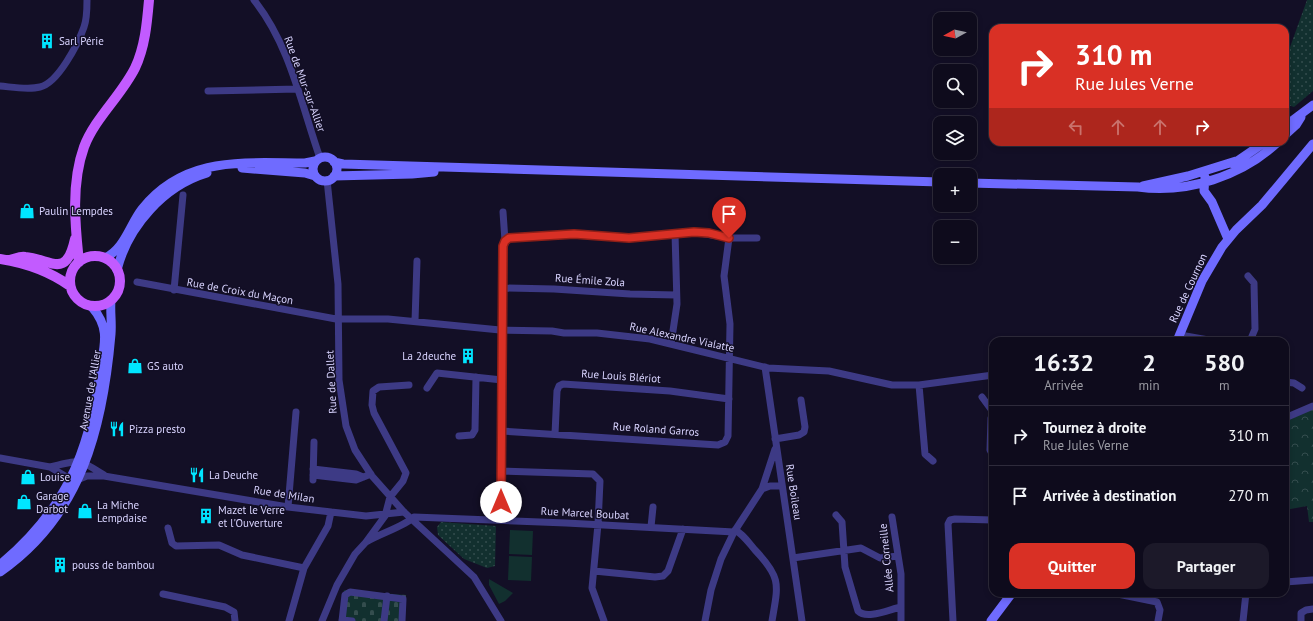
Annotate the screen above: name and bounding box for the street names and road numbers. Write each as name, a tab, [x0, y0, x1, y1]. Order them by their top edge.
street label: Rue de Mur-sur-Allier	[281, 34, 329, 134]
street label: Rue de Cournon	[1166, 251, 1210, 325]
street label: Rue Émile Zola	[555, 271, 625, 289]
street label: Rue de Croix du Maçon	[186, 275, 294, 307]
street label: Rue Alexandre Vialatte	[628, 319, 736, 355]
street label: Avenue de l'Allier	[76, 349, 104, 431]
street label: Rue de Dallet	[322, 350, 340, 414]
street label: Rue Louis Blériot	[581, 366, 662, 386]
street label: Rue Roland Garros	[612, 419, 700, 439]
street label: Rue Boileau	[783, 463, 805, 521]
street label: Rue de Milan	[252, 482, 316, 506]
street label: Rue Marcel Boubat	[540, 504, 630, 522]
street label: Allée Corneille	[875, 523, 897, 593]

